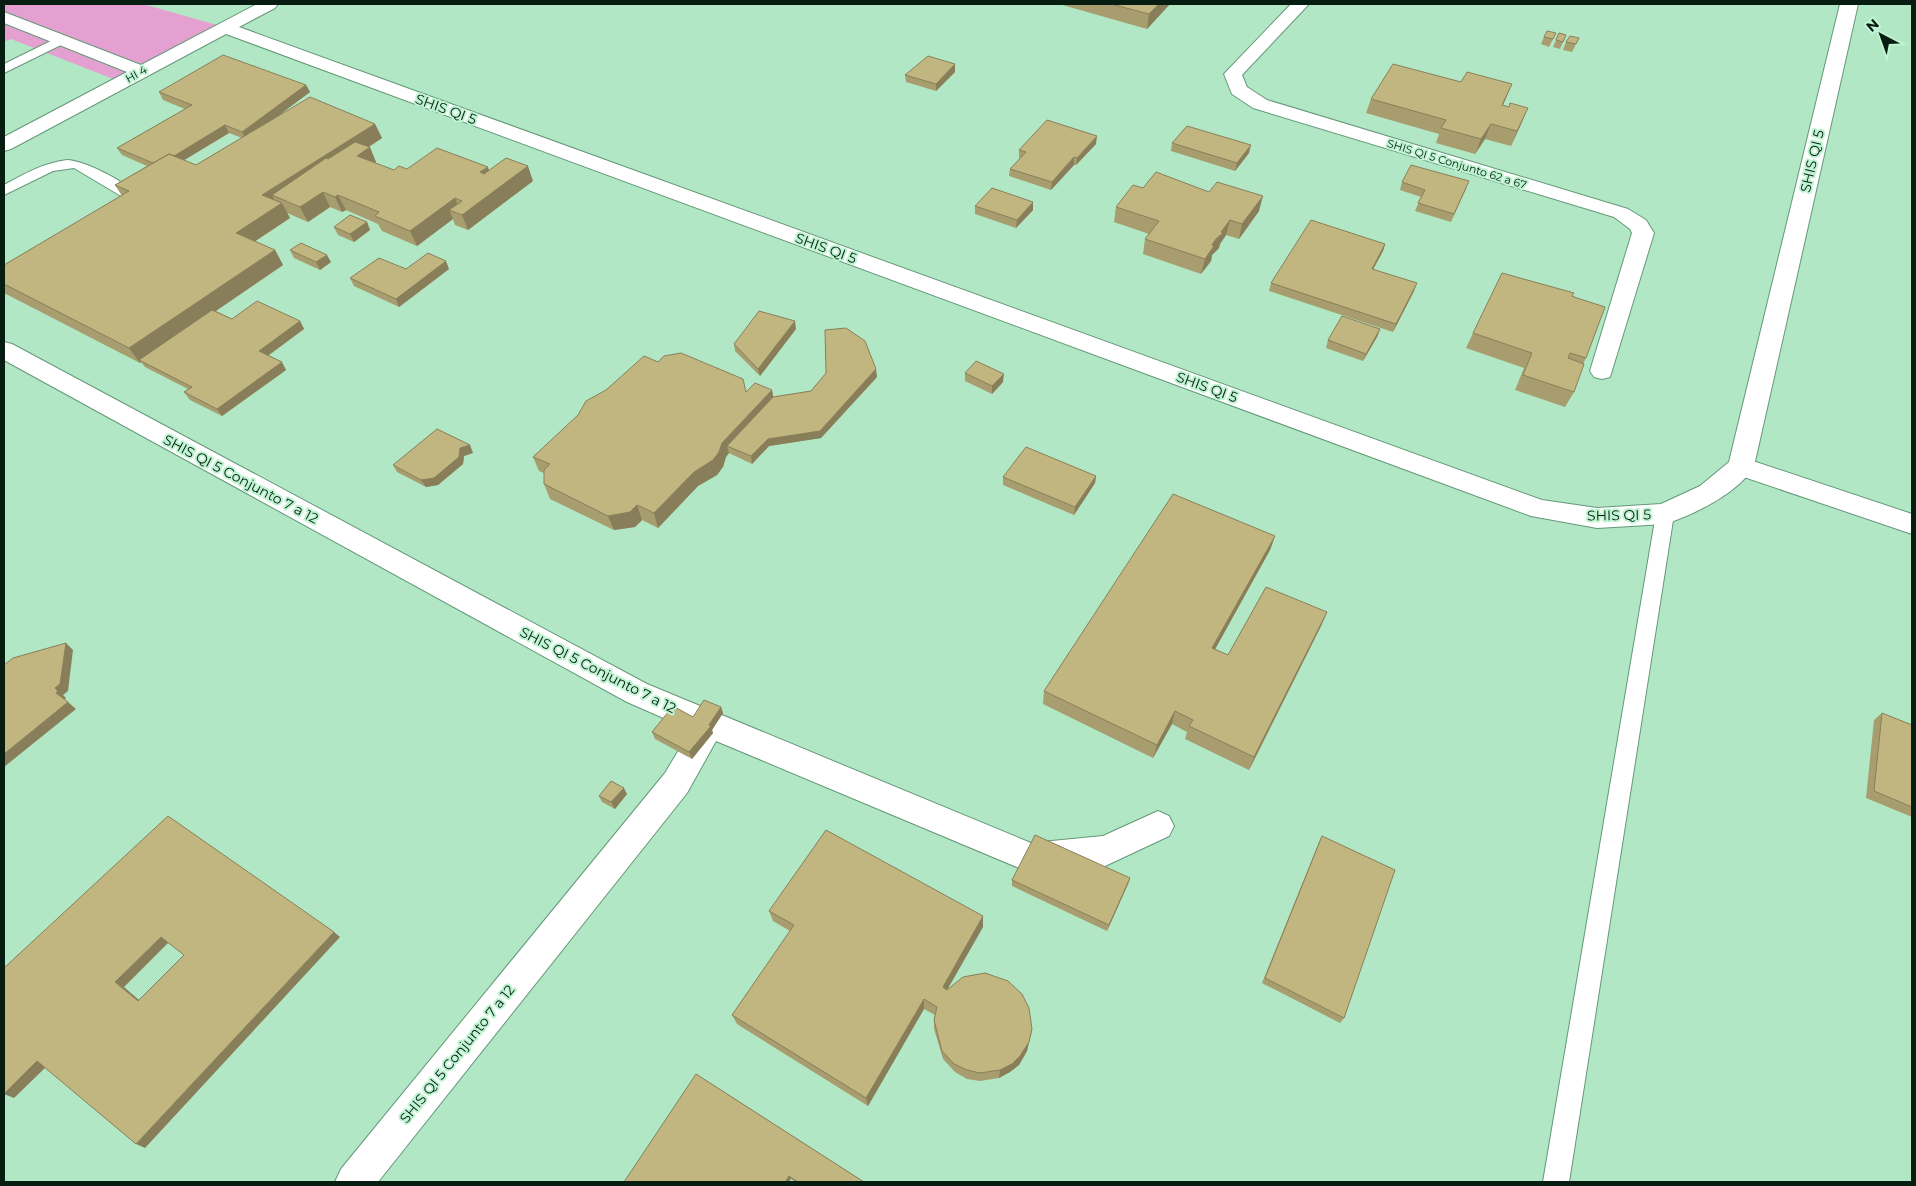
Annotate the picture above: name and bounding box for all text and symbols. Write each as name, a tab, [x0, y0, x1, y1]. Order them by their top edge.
north arrow	[1856, 10, 1906, 60]
text: N	[1862, 15, 1883, 36]
street label: HI 4	[123, 62, 150, 86]
street label: SHIS QI 5	[413, 90, 479, 128]
street label: SHIS QI 5	[1796, 128, 1828, 194]
street label: SHIS QI 5 Conjunto 62 a 67	[1385, 136, 1529, 192]
street label: SHIS QI 5	[793, 229, 859, 267]
street label: SHIS QI 5	[1174, 368, 1240, 406]
street label: SHIS QI 5 Conjunto 7 a 12	[160, 430, 322, 528]
street label: SHIS QI 5	[1587, 505, 1651, 525]
street label: SHIS QI 5 Conjunto 7 a 12	[517, 623, 679, 717]
street label: SHIS QI 5 Conjunto 7 a 12	[396, 981, 518, 1127]

